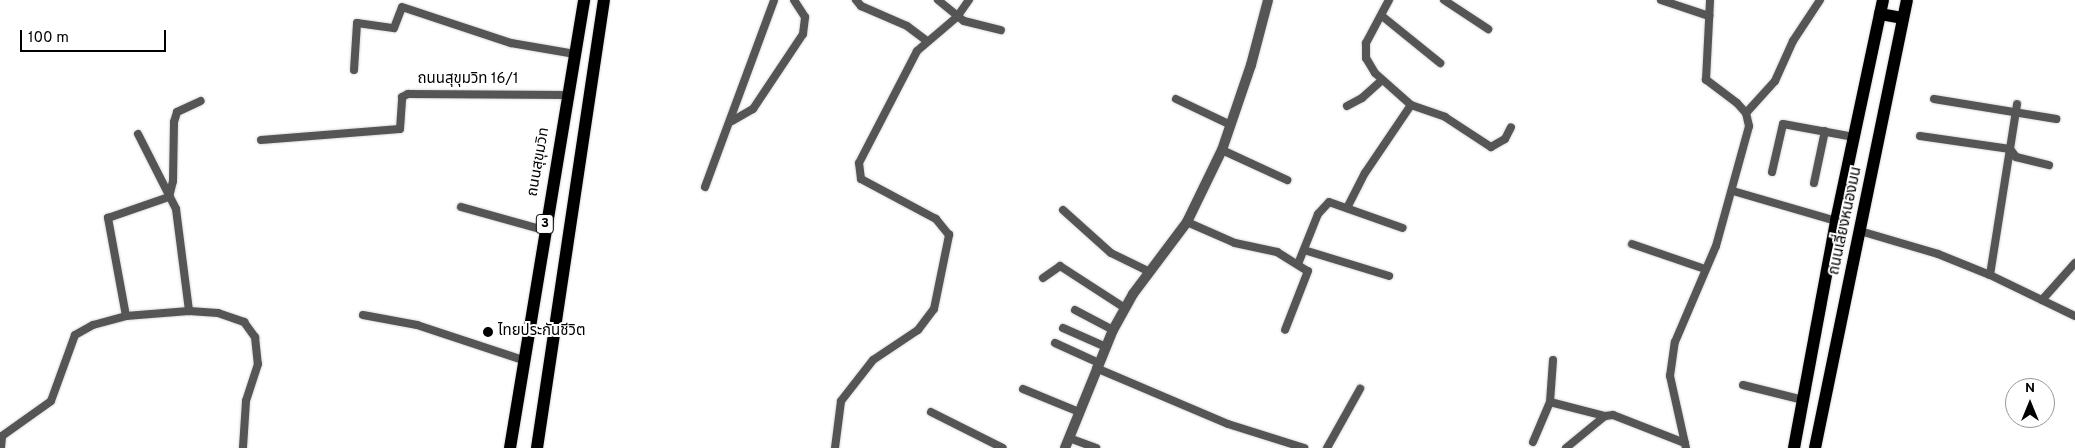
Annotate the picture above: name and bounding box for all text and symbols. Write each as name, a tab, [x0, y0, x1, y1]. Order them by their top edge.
scale bar	[22, 20, 169, 52]
text: 100 m	[28, 29, 69, 48]
street label: ถนนสุขุมวิท 16/1	[418, 71, 518, 89]
street label: ถนนสุขุมวิท	[524, 126, 554, 198]
street label: ถนนเลี่ยงหนองมน	[1826, 165, 1866, 277]
road number: 3	[535, 212, 555, 235]
place label: ไทยประกันชีวิต	[498, 323, 585, 341]
marker: ไทยประกันชีวิต	[482, 326, 494, 338]
north arrow	[2005, 378, 2055, 428]
text: N	[2025, 380, 2035, 397]

